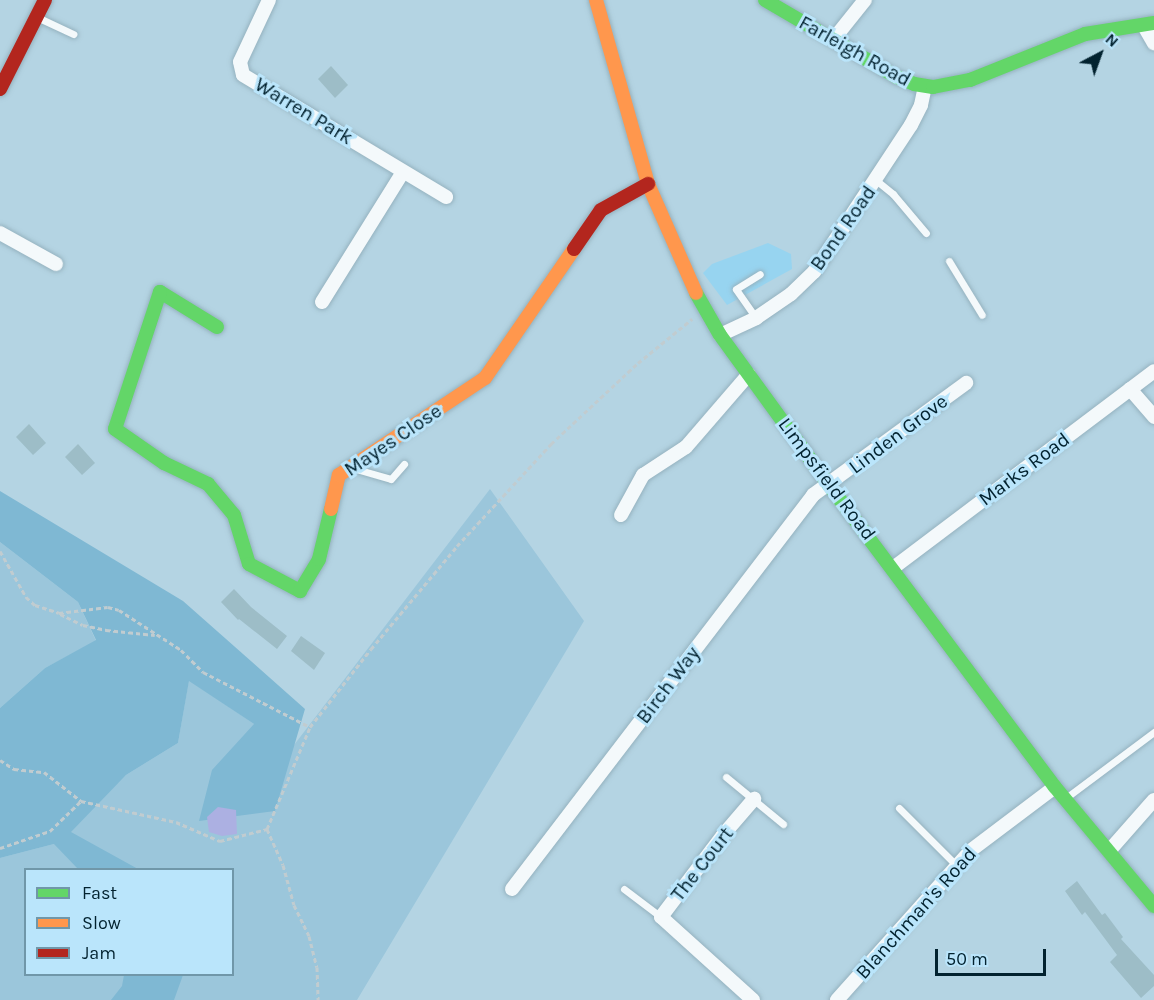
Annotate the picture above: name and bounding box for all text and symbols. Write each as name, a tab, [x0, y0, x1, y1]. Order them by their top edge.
street label: Farleigh Road	[795, 10, 915, 92]
north arrow	[1070, 24, 1130, 84]
text: N	[1102, 29, 1123, 51]
street label: Warren Park	[251, 72, 357, 150]
street label: Bond Road	[805, 181, 881, 275]
street label: Linden Grove	[844, 389, 952, 479]
street label: Mayes Close	[340, 399, 446, 481]
street label: Limpsfield Road	[773, 413, 881, 545]
street label: Marks Road	[974, 427, 1074, 511]
street label: Birch Way	[631, 642, 705, 728]
street label: The Court	[666, 822, 738, 906]
street label: Blanchman's Road	[850, 842, 982, 984]
legend	[24, 868, 234, 976]
text: Fast	[82, 882, 117, 904]
text: Slow	[82, 912, 121, 934]
scale bar	[938, 937, 1049, 975]
text: Jam	[82, 942, 116, 964]
text: 50 m	[946, 948, 988, 970]

